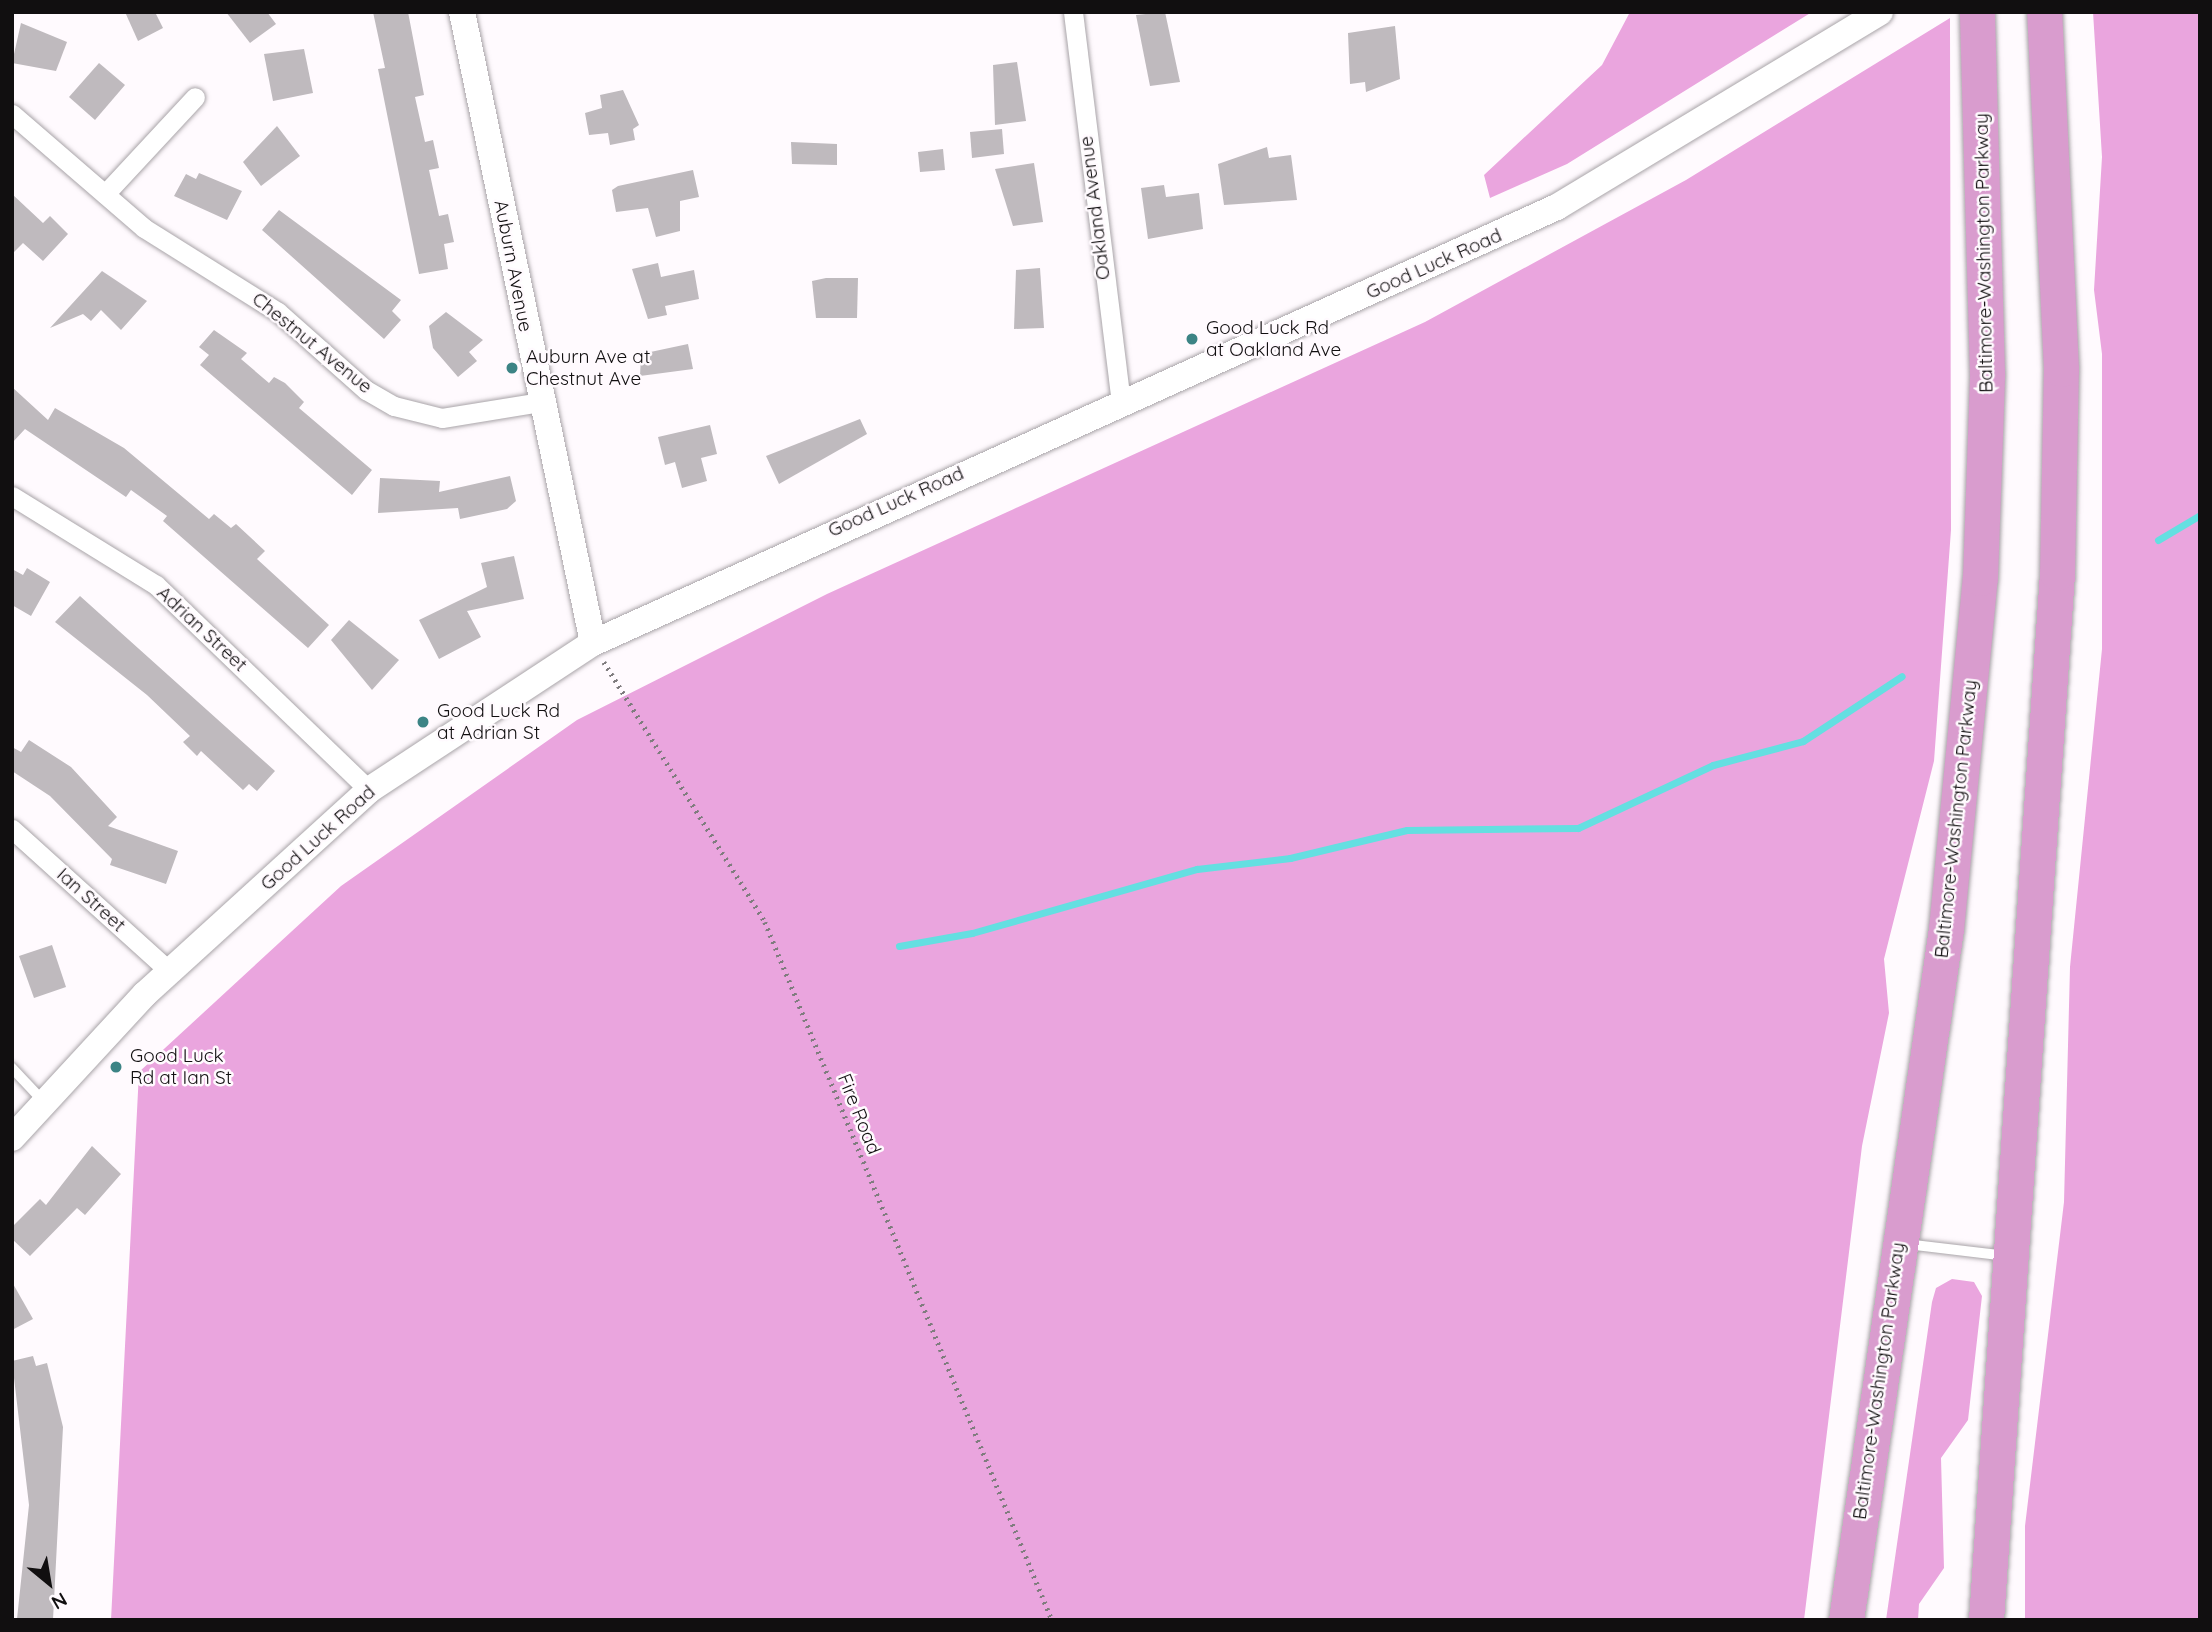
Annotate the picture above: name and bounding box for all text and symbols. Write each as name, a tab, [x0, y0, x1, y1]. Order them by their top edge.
street label: Baltimore-Washington Parkway	[1970, 113, 1998, 393]
street label: Oakland Avenue	[1075, 135, 1115, 281]
street label: Auburn Avenue	[489, 198, 537, 334]
street label: Good Luck Road	[1363, 224, 1505, 304]
street label: Chestnut Avenue	[247, 288, 377, 398]
place label: Good Luck Rd at Oakland Ave	[1206, 317, 1341, 361]
marker: Good Luck Rd at Oakland Ave	[1184, 331, 1200, 347]
place label: Auburn Ave at Chestnut Ave	[526, 346, 650, 390]
marker: Auburn Ave at Chestnut Ave	[504, 360, 520, 376]
street label: Good Luck Road	[825, 462, 967, 542]
street label: Adrian Street	[152, 582, 252, 676]
street label: Baltimore-Washington Parkway	[1930, 679, 1982, 959]
place label: Good Luck Rd at Adrian St	[437, 700, 560, 744]
marker: Good Luck Rd at Adrian St	[415, 714, 431, 730]
street label: Good Luck Road	[256, 781, 380, 895]
street label: Ian Street	[52, 863, 130, 937]
place label: Good Luck Rd at Ian St	[130, 1045, 232, 1089]
marker: Good Luck Rd at Ian St	[108, 1059, 124, 1075]
street label: Fire Road	[833, 1070, 885, 1158]
street label: Baltimore-Washington Parkway	[1848, 1241, 1910, 1521]
north arrow	[14, 1548, 84, 1618]
text: N	[47, 1587, 72, 1615]

